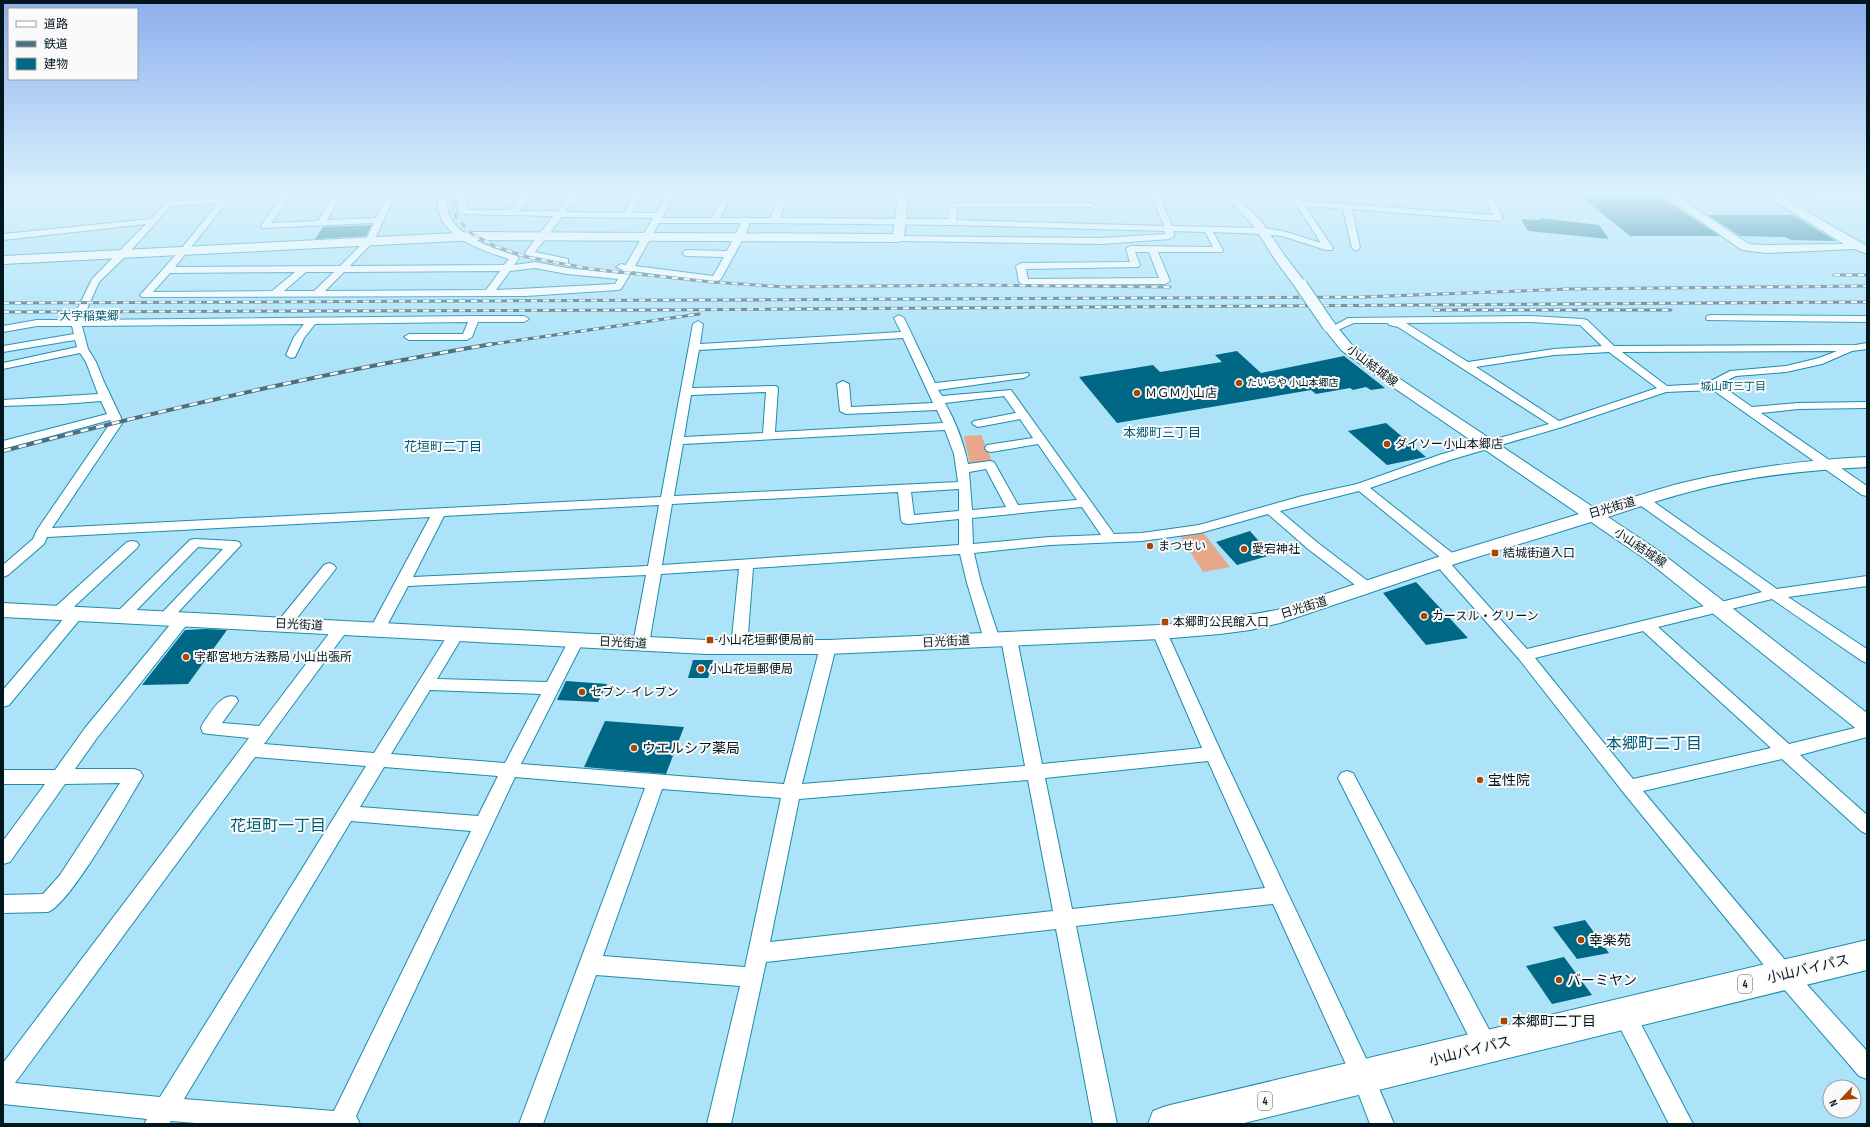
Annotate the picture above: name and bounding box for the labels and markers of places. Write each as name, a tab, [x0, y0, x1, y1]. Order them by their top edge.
place label: たいらや 小山本郷店	[1247, 377, 1339, 389]
marker: たいらや 小山本郷店	[1234, 378, 1244, 388]
place label: ＭＧＭ小山店	[1145, 386, 1217, 401]
marker: ＭＧＭ小山店	[1132, 388, 1142, 398]
place label: ダイソー小山本郷店	[1395, 437, 1503, 452]
marker: ダイソー小山本郷店	[1382, 439, 1392, 449]
place label: まつせい	[1158, 539, 1206, 554]
marker: まつせい	[1145, 541, 1155, 551]
place label: 愛宕神社	[1252, 542, 1300, 557]
marker: 愛宕神社	[1239, 544, 1249, 554]
place label: 結城街道入口	[1503, 546, 1575, 561]
marker: 結城街道入口	[1490, 548, 1500, 558]
place label: カースル・グリーン	[1432, 609, 1539, 624]
marker: カースル・グリーン	[1419, 611, 1429, 621]
place label: 本郷町公民館入口	[1173, 615, 1269, 630]
marker: 本郷町公民館入口	[1160, 617, 1170, 627]
place label: 小山花垣郵便局前	[718, 633, 814, 648]
marker: 小山花垣郵便局前	[705, 635, 715, 645]
place label: 宇都宮地方法務局 小山出張所	[194, 650, 352, 665]
marker: 宇都宮地方法務局 小山出張所	[181, 652, 191, 662]
place label: 小山花垣郵便局	[709, 662, 793, 677]
marker: 小山花垣郵便局	[696, 664, 706, 674]
place label: セブン-イレブン	[590, 685, 678, 700]
marker: セブン-イレブン	[577, 687, 587, 697]
place label: ウエルシア薬局	[642, 740, 740, 757]
marker: ウエルシア薬局	[629, 743, 639, 753]
place label: 宝性院	[1488, 772, 1530, 789]
marker: 宝性院	[1475, 775, 1485, 785]
place label: 幸楽苑	[1589, 932, 1631, 949]
marker: 幸楽苑	[1576, 935, 1586, 945]
place label: バーミヤン	[1567, 972, 1637, 989]
marker: バーミヤン	[1554, 975, 1564, 985]
place label: 本郷町二丁目	[1512, 1013, 1596, 1030]
marker: 本郷町二丁目	[1499, 1016, 1509, 1026]

